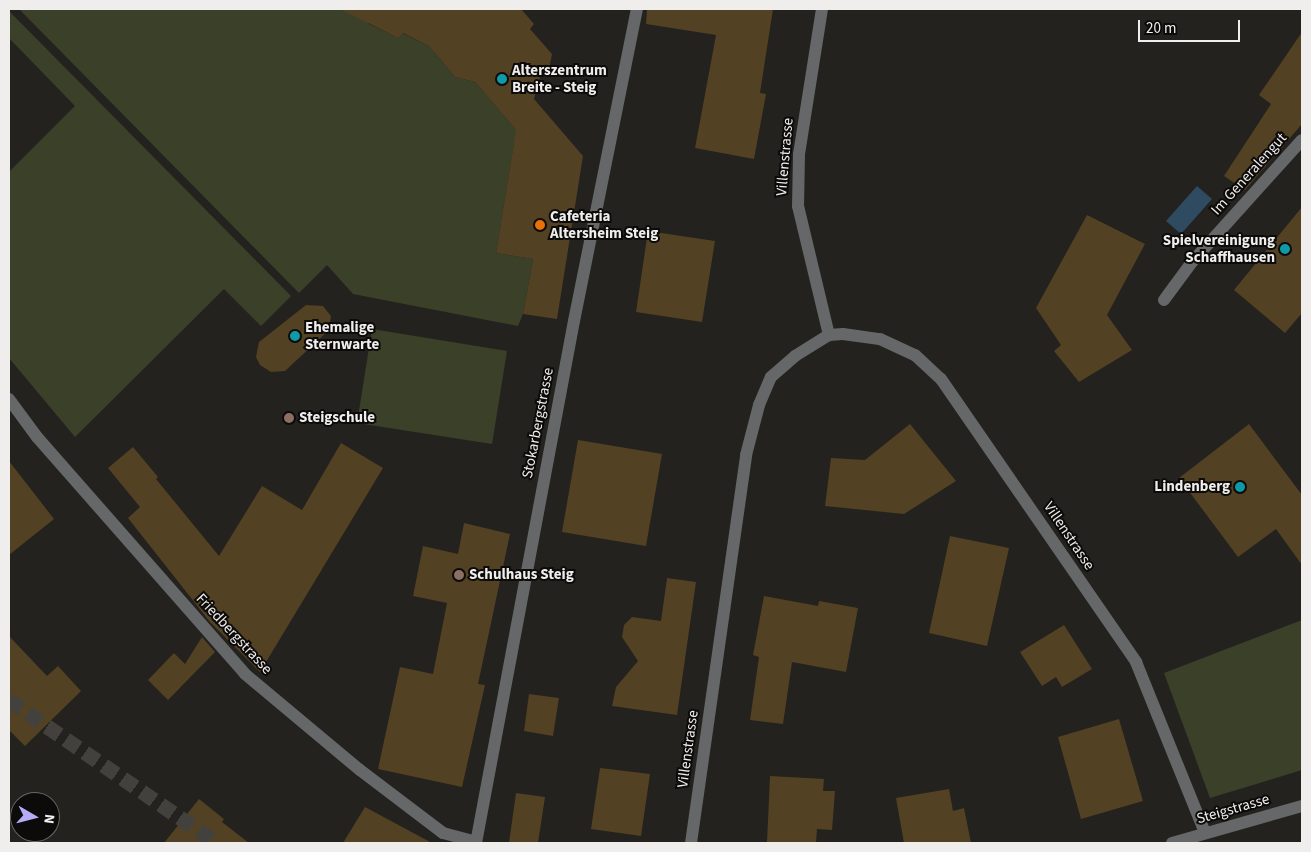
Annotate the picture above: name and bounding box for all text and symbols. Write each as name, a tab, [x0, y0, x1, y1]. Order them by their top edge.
scale bar	[1141, 10, 1244, 42]
text: 20 m	[1146, 18, 1176, 39]
place label: Alterszentrum Breite - Steig	[512, 61, 607, 96]
marker: Alterszentrum Breite - Steig	[496, 73, 508, 85]
street label: Villenstrasse	[773, 117, 797, 197]
street label: Im Generalengut	[1207, 129, 1291, 219]
place label: Cafeteria Altersheim Steig	[550, 207, 658, 242]
marker: Cafeteria Altersheim Steig	[534, 219, 546, 231]
place label: Spielvereinigung Schaffhausen	[1163, 231, 1275, 266]
marker: Spielvereinigung Schaffhausen	[1279, 243, 1291, 255]
place label: Ehemalige Sternwarte	[305, 318, 379, 353]
marker: Ehemalige Sternwarte	[289, 330, 301, 342]
street label: Stokarbergstrasse	[518, 366, 558, 480]
place label: Steigschule	[299, 409, 375, 427]
marker: Steigschule	[283, 412, 295, 424]
place label: Lindenberg	[1154, 478, 1230, 496]
marker: Lindenberg	[1234, 481, 1246, 493]
street label: Villenstrasse	[1040, 499, 1098, 573]
place label: Schulhaus Steig	[469, 566, 574, 584]
marker: Schulhaus Steig	[453, 569, 465, 581]
street label: Friedbergstrasse	[192, 590, 276, 678]
street label: Villenstrasse	[674, 709, 702, 789]
street label: Steigstrasse	[1195, 790, 1271, 828]
north arrow	[10, 792, 60, 842]
text: N	[38, 813, 59, 825]

